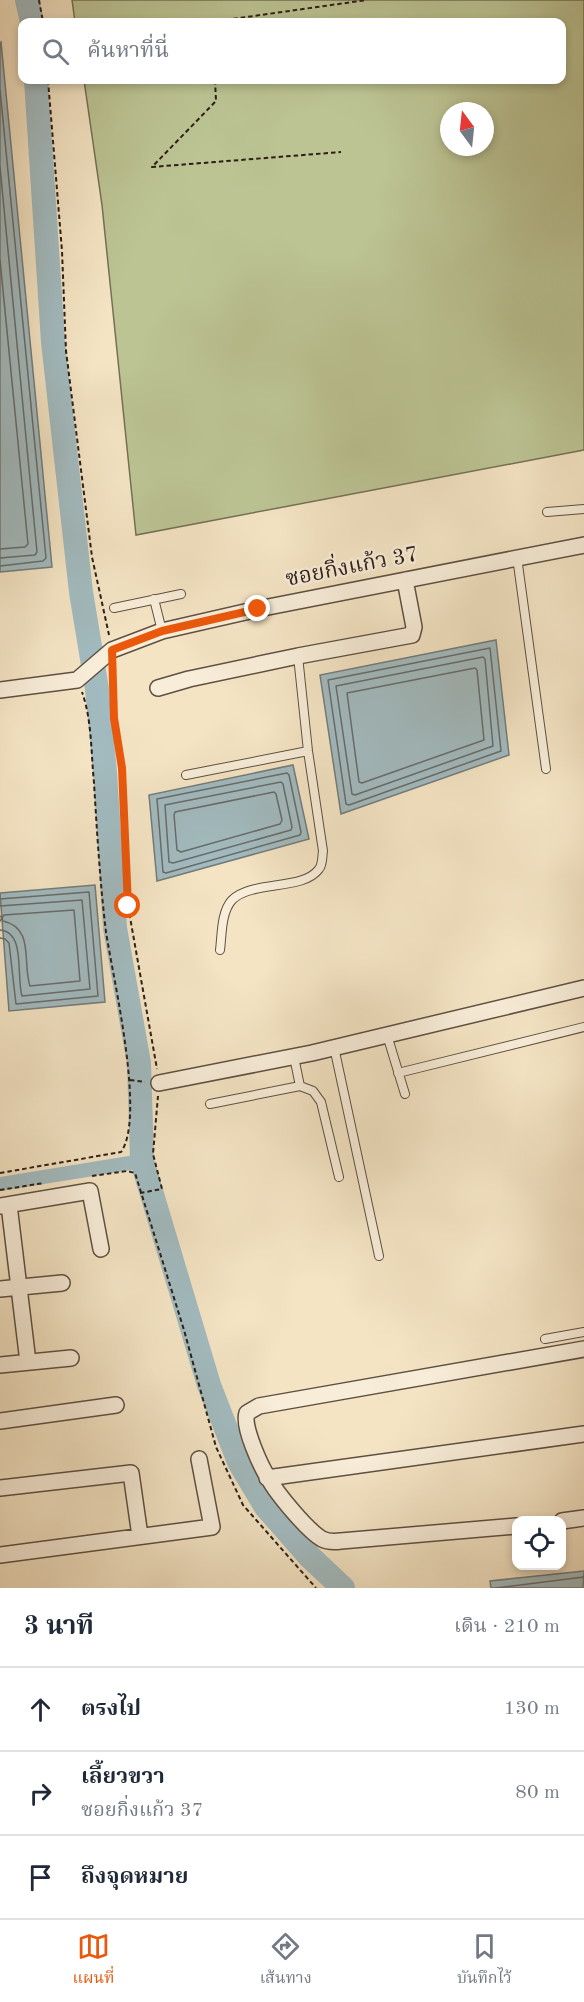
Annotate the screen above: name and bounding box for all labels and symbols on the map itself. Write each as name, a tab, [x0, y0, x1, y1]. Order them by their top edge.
north arrow	[440, 102, 494, 156]
street label: ซอยกิ่งแก้ว 37	[283, 537, 420, 591]
route end	[244, 595, 270, 621]
route start	[114, 892, 140, 918]

